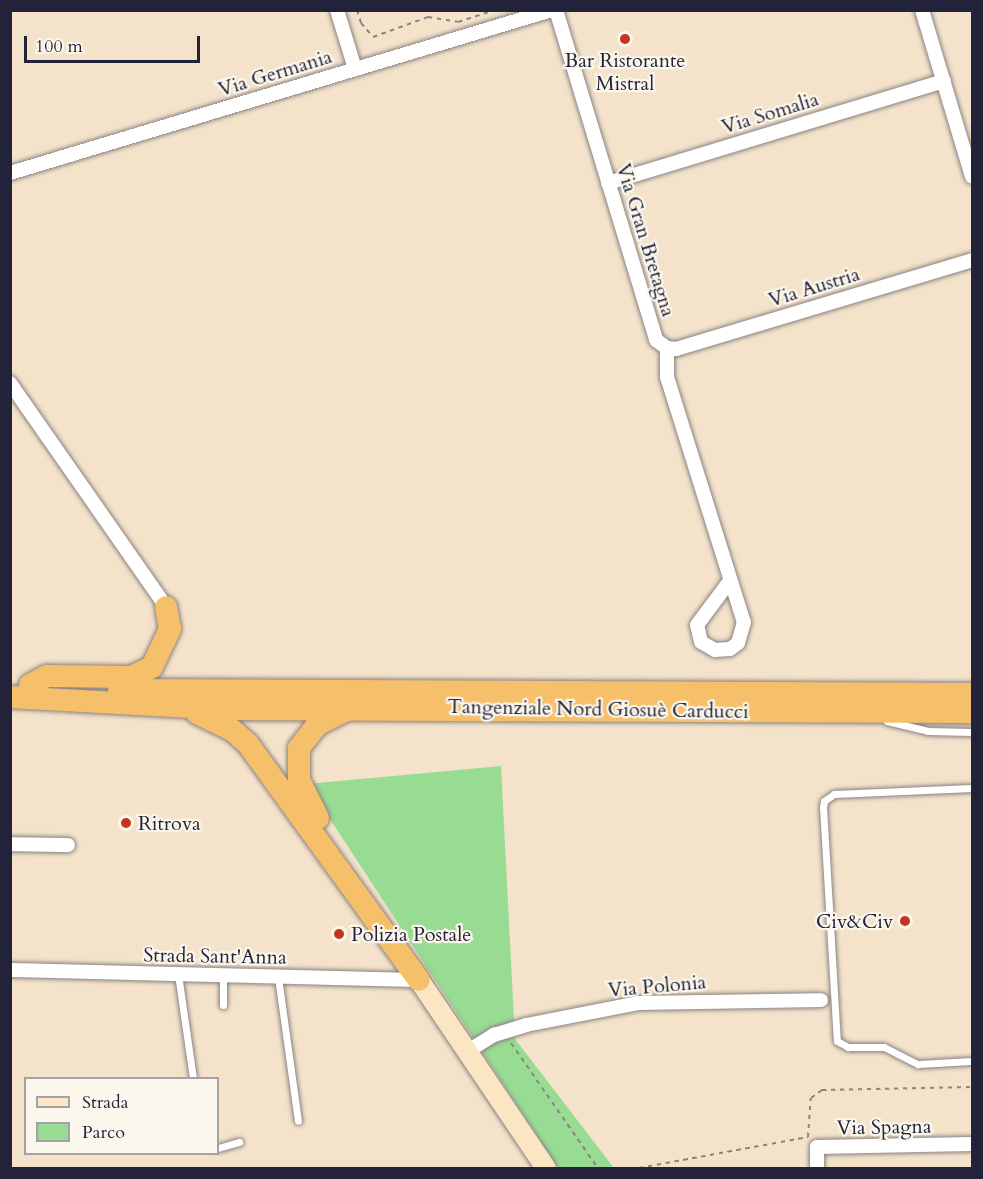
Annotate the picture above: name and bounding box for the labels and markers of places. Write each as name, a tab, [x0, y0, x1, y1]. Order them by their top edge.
marker: Bar Ristorante Mistral	[618, 32, 632, 46]
place label: Bar Ristorante Mistral	[565, 48, 685, 95]
place label: Ritrova	[138, 811, 201, 835]
marker: Ritrova	[119, 816, 133, 830]
place label: Civ&Civ	[816, 909, 893, 933]
marker: Civ&Civ	[898, 914, 912, 928]
place label: Polizia Postale	[351, 922, 471, 946]
marker: Polizia Postale	[332, 927, 346, 941]

